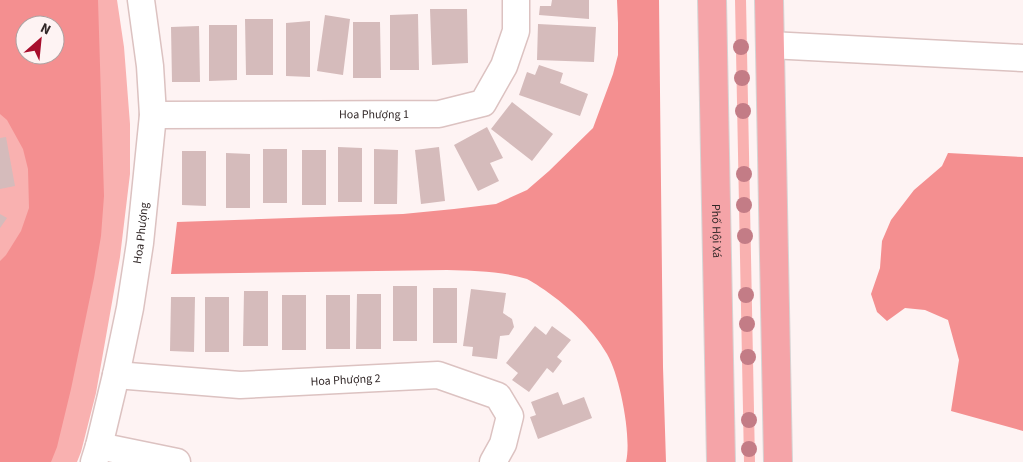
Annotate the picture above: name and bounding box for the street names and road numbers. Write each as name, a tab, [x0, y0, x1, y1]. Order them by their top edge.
street label: Hoa Phượng 1	[339, 106, 409, 123]
street label: Hoa Phượng	[129, 202, 153, 265]
street label: Phố Hội Xá	[707, 204, 725, 258]
street label: Hoa Phượng 2	[310, 370, 381, 390]

